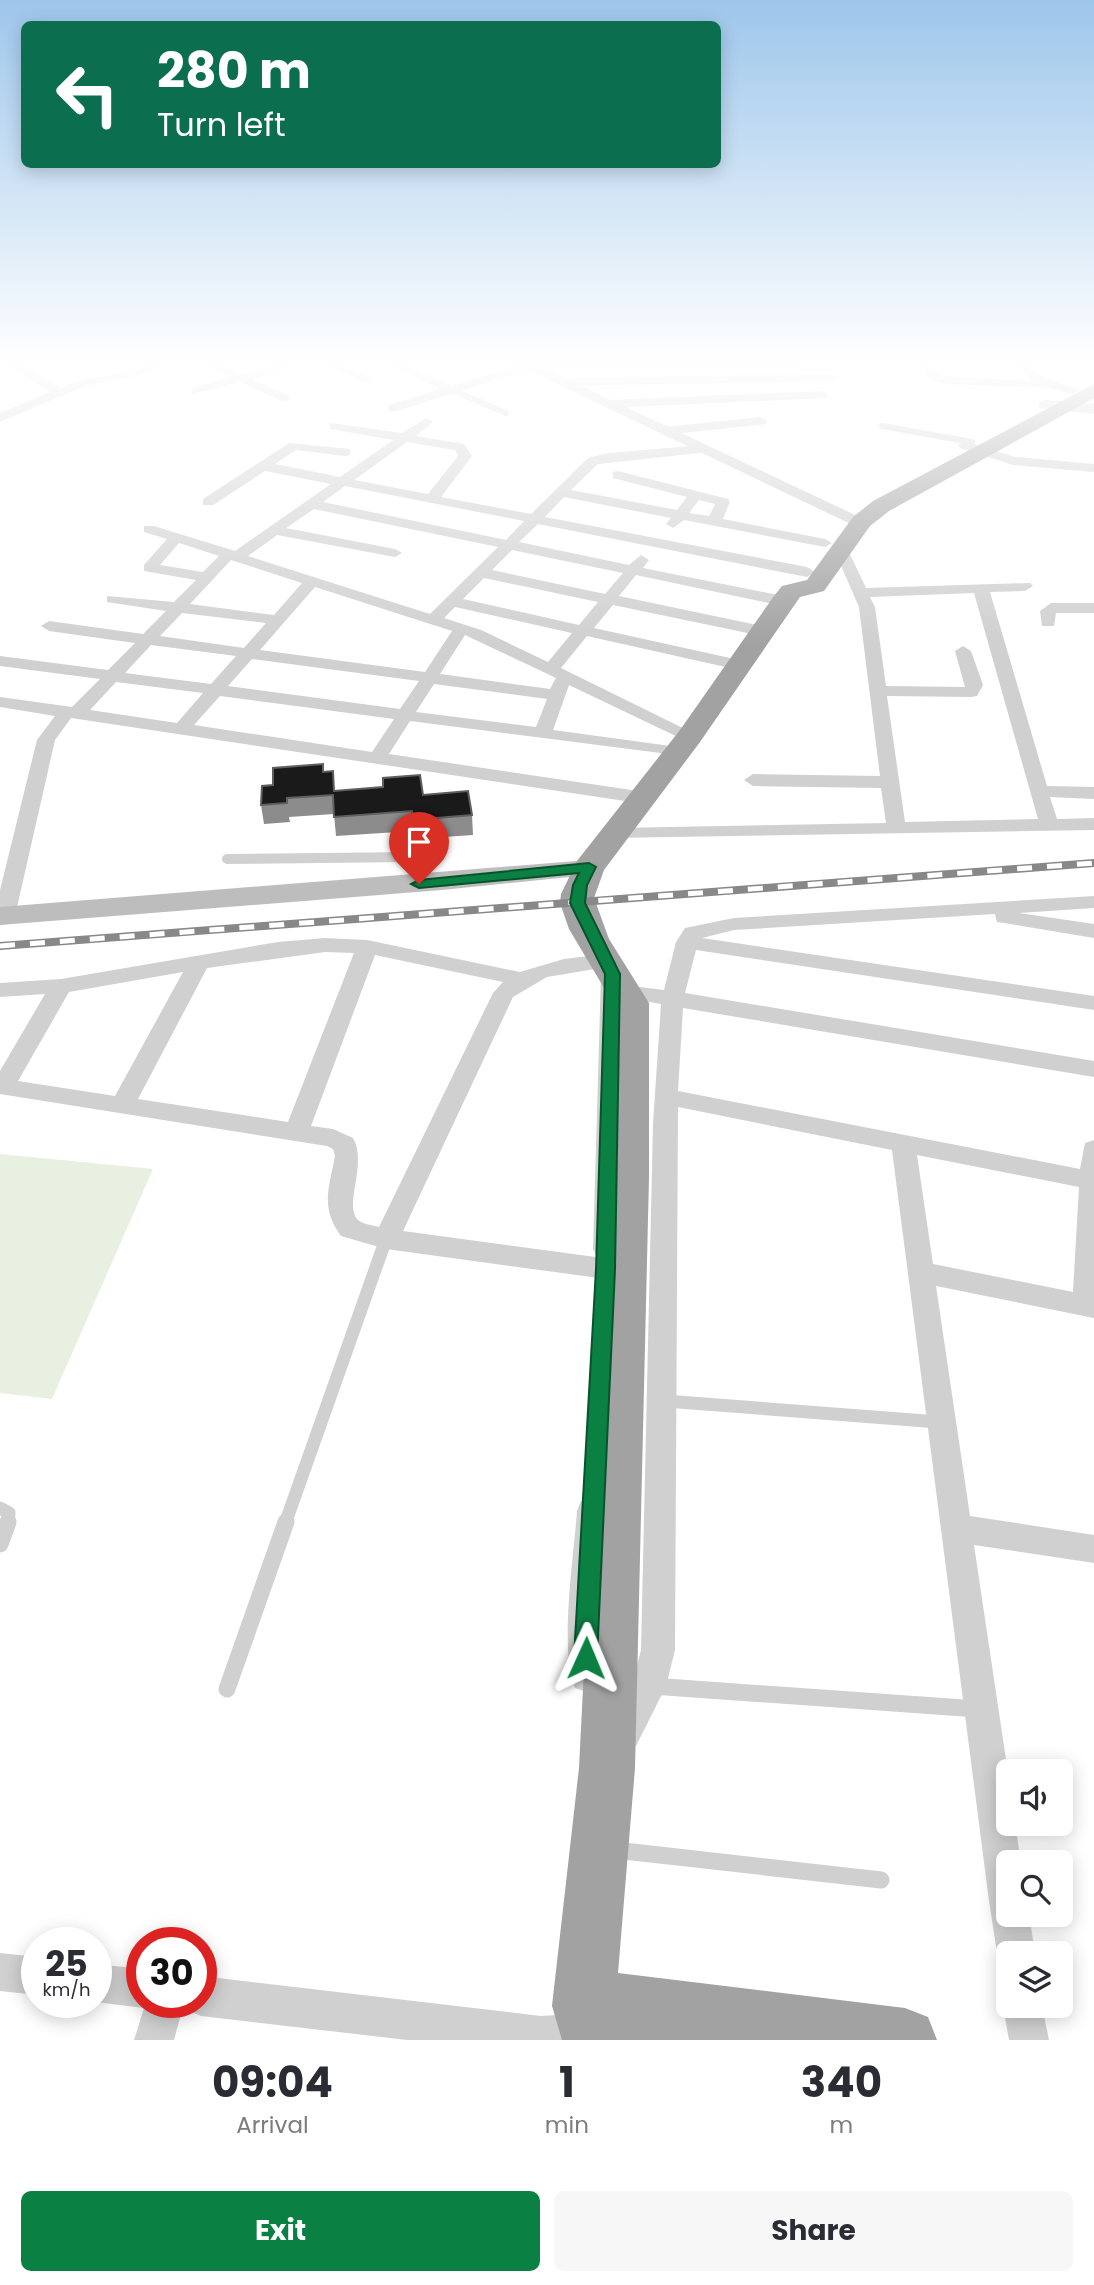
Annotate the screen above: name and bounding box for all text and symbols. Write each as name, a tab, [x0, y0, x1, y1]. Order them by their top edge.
text: 280 m	[157, 37, 311, 105]
icon: left	[42, 49, 133, 140]
text: Turn left	[157, 102, 286, 147]
pin	[389, 812, 449, 884]
icon: arrive	[400, 823, 438, 861]
position arrow	[549, 1621, 623, 1695]
map controls	[996, 1759, 1073, 2018]
button: sound	[996, 1759, 1073, 1836]
button: search	[996, 1850, 1073, 1927]
speed limit sign: 30	[126, 1927, 217, 2018]
text: 25	[45, 1939, 88, 1988]
button: layers	[996, 1941, 1073, 2018]
text: km/h	[43, 1977, 90, 2002]
text: 09:04	[212, 2053, 333, 2112]
text: 1	[559, 2053, 575, 2112]
text: 340	[801, 2053, 882, 2112]
text: Arrival	[236, 2109, 309, 2141]
text: min	[545, 2109, 589, 2141]
text: m	[830, 2109, 853, 2141]
button: Exit	[21, 2191, 540, 2271]
button: Share	[554, 2191, 1073, 2271]

